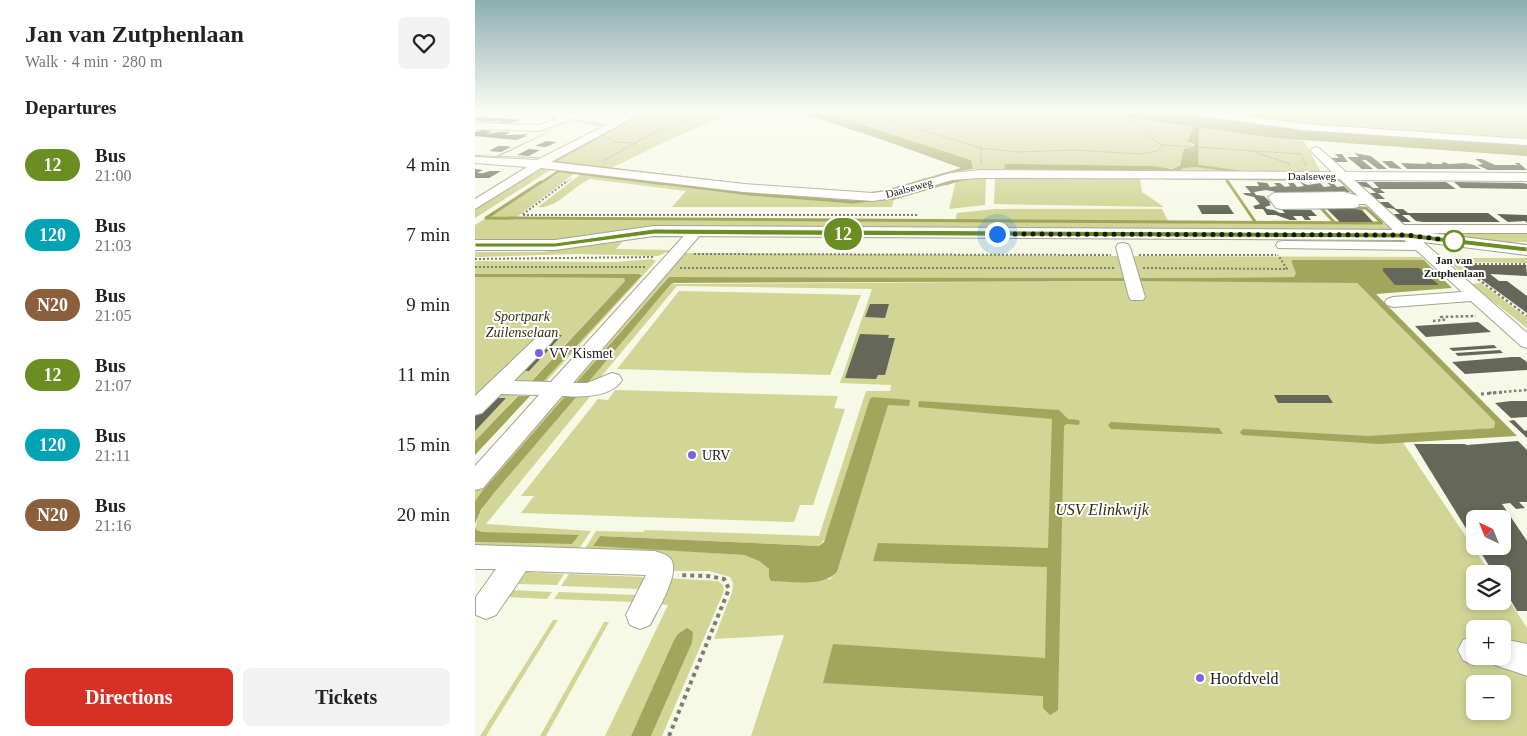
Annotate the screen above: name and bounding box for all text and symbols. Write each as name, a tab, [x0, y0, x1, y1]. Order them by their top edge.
button: heart	[398, 17, 450, 69]
text: Jan van Zutphenlaan	[25, 21, 244, 47]
text: Walk · 4 min · 280 m	[25, 53, 162, 70]
text: Departures	[25, 97, 116, 118]
text: Bus	[95, 145, 126, 166]
text: 4 min	[406, 154, 450, 175]
text: 12	[44, 155, 62, 175]
text: 21:00	[95, 167, 131, 184]
street label: Daalseweg	[1288, 170, 1337, 182]
street label: Daalseweg	[884, 176, 934, 200]
text: Bus	[95, 215, 126, 236]
line badge: 12	[821, 218, 865, 250]
your location	[985, 222, 1010, 247]
text: 7 min	[406, 224, 450, 245]
text: 12	[834, 224, 852, 244]
text: 120	[39, 225, 66, 245]
marker: Jan van Zutphenlaan	[1443, 230, 1465, 252]
text: 21:03	[95, 237, 131, 254]
place label: Jan van Zutphenlaan	[1424, 254, 1484, 279]
text: Bus	[95, 285, 126, 306]
text: 9 min	[406, 294, 450, 315]
text: N20	[37, 295, 68, 315]
text: 21:05	[95, 307, 131, 324]
park label: Sportpark Zuilenselaan	[486, 309, 558, 340]
place label: VV Kismet	[549, 346, 613, 361]
marker: VV Kismet	[533, 347, 545, 359]
text: Bus	[95, 355, 126, 376]
text: 11 min	[397, 364, 450, 385]
text: 12	[44, 365, 62, 385]
text: 21:07	[95, 377, 131, 394]
text: Bus	[95, 425, 126, 446]
text: 15 min	[397, 434, 450, 455]
text: 120	[39, 435, 66, 455]
text: 21:11	[95, 447, 131, 464]
place label: URV	[702, 448, 730, 463]
marker: URV	[686, 449, 698, 461]
text: Bus	[95, 495, 126, 516]
park label: USV Elinkwijk	[1055, 501, 1150, 519]
text: 20 min	[397, 504, 450, 525]
text: N20	[37, 505, 68, 525]
north arrow	[1466, 510, 1511, 555]
map controls	[1466, 510, 1511, 720]
text: 21:16	[95, 517, 131, 534]
button: layers	[1466, 565, 1511, 610]
button: +	[1466, 620, 1511, 665]
button: Directions	[25, 668, 233, 726]
button: Tickets	[243, 668, 450, 726]
place label: Hoofdveld	[1210, 670, 1278, 687]
marker: Hoofdveld	[1194, 672, 1206, 684]
button: −	[1466, 675, 1511, 720]

